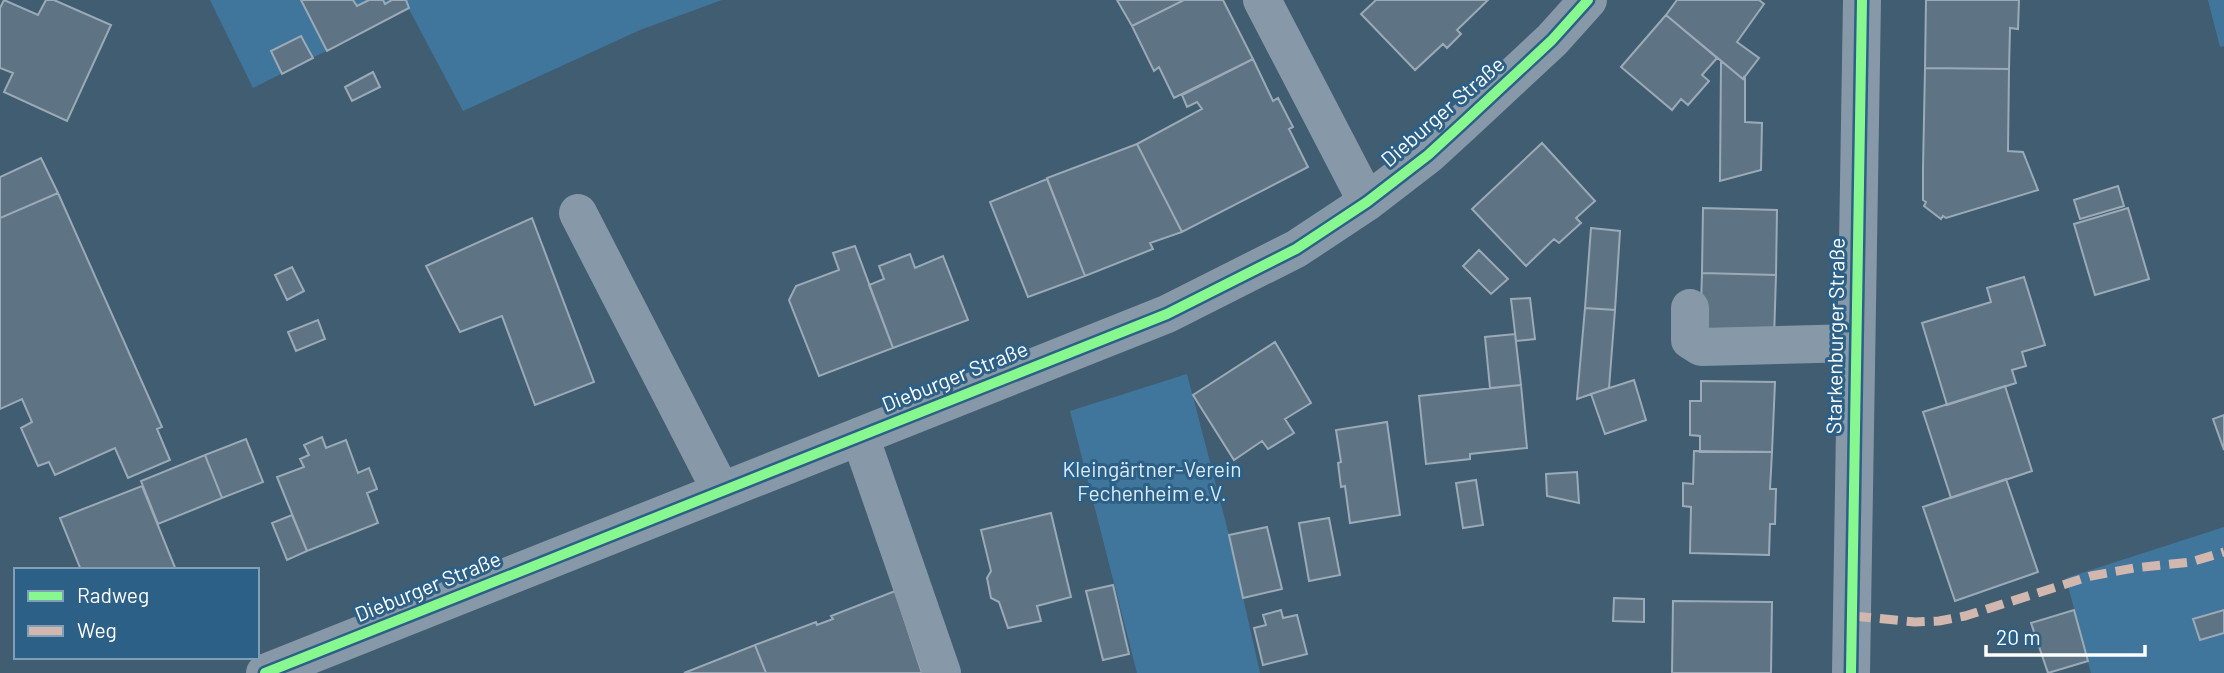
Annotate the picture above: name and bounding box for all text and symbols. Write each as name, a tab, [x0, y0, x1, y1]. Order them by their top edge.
street label: Dieburger Straße	[1375, 51, 1509, 171]
street label: Starkenburger Straße	[1820, 238, 1849, 434]
street label: Dieburger Straße	[878, 335, 1031, 416]
park label: Kleingärtner-Verein Fechenheim e.V.	[1062, 456, 1242, 505]
street label: Dieburger Straße	[351, 545, 504, 626]
legend	[14, 568, 259, 659]
text: Radweg	[77, 582, 149, 607]
scale bar	[1986, 614, 2145, 658]
text: Weg	[77, 617, 117, 642]
text: 20 m	[1996, 624, 2041, 649]

